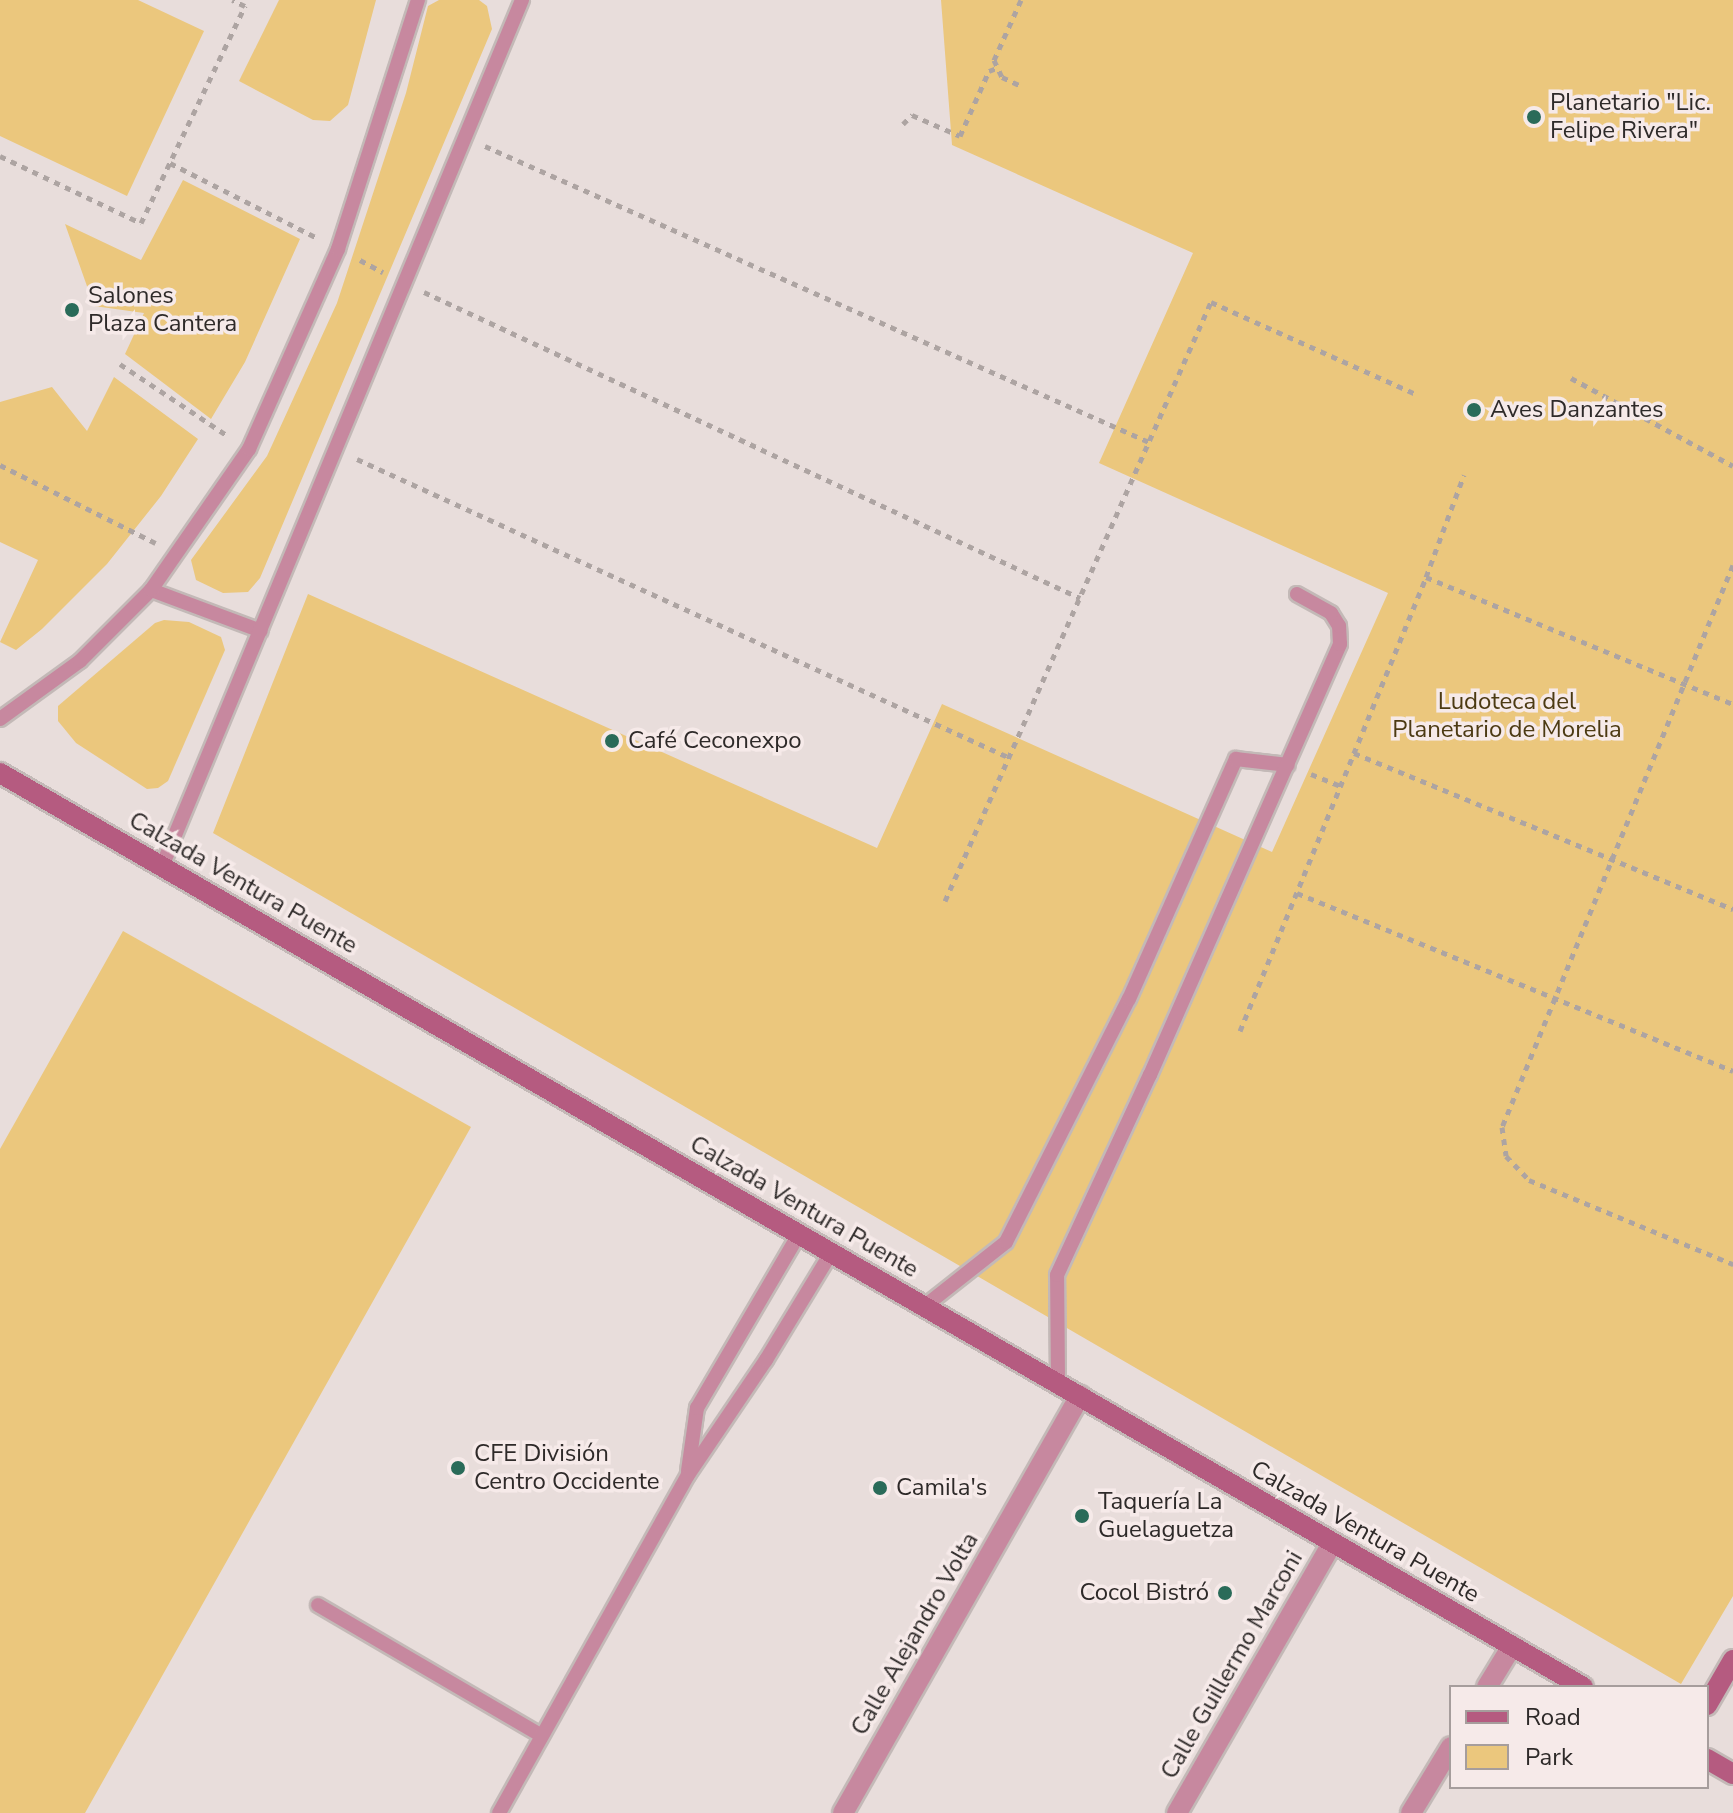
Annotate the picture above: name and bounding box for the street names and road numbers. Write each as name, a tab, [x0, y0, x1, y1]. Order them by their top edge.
street label: Calzada Ventura Puente	[124, 806, 362, 960]
street label: Calzada Ventura Puente	[685, 1130, 923, 1284]
street label: Calzada Ventura Puente	[1246, 1455, 1484, 1609]
street label: Calle Alejandro Volta	[845, 1528, 985, 1740]
street label: Calle Guillermo Marconi	[1155, 1546, 1309, 1784]

